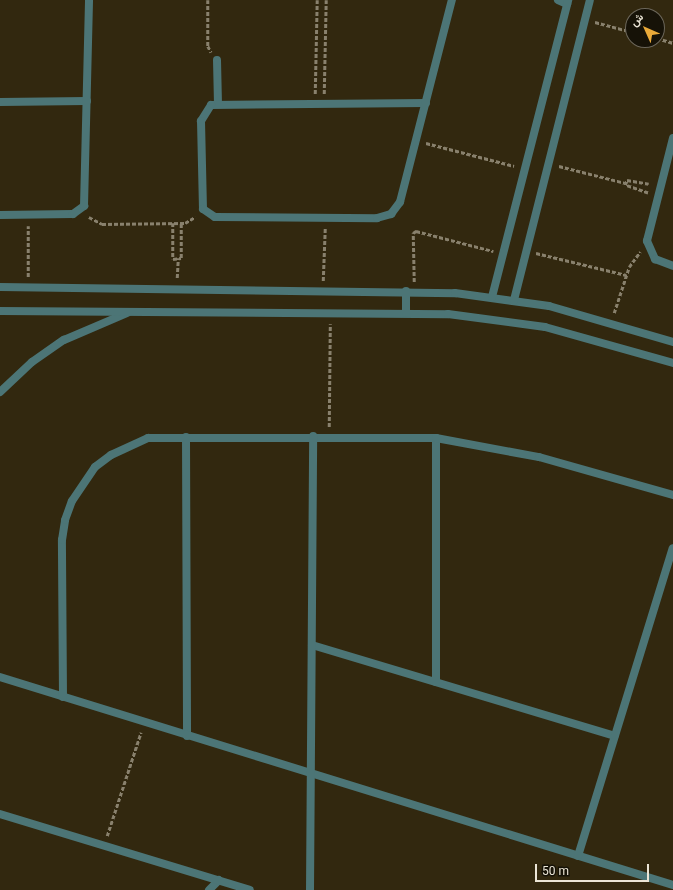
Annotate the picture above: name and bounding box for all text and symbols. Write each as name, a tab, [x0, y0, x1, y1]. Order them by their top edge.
north arrow	[625, 8, 665, 48]
text: ش	[628, 11, 646, 29]
scale bar	[537, 856, 651, 882]
text: 50 m	[542, 864, 569, 878]

